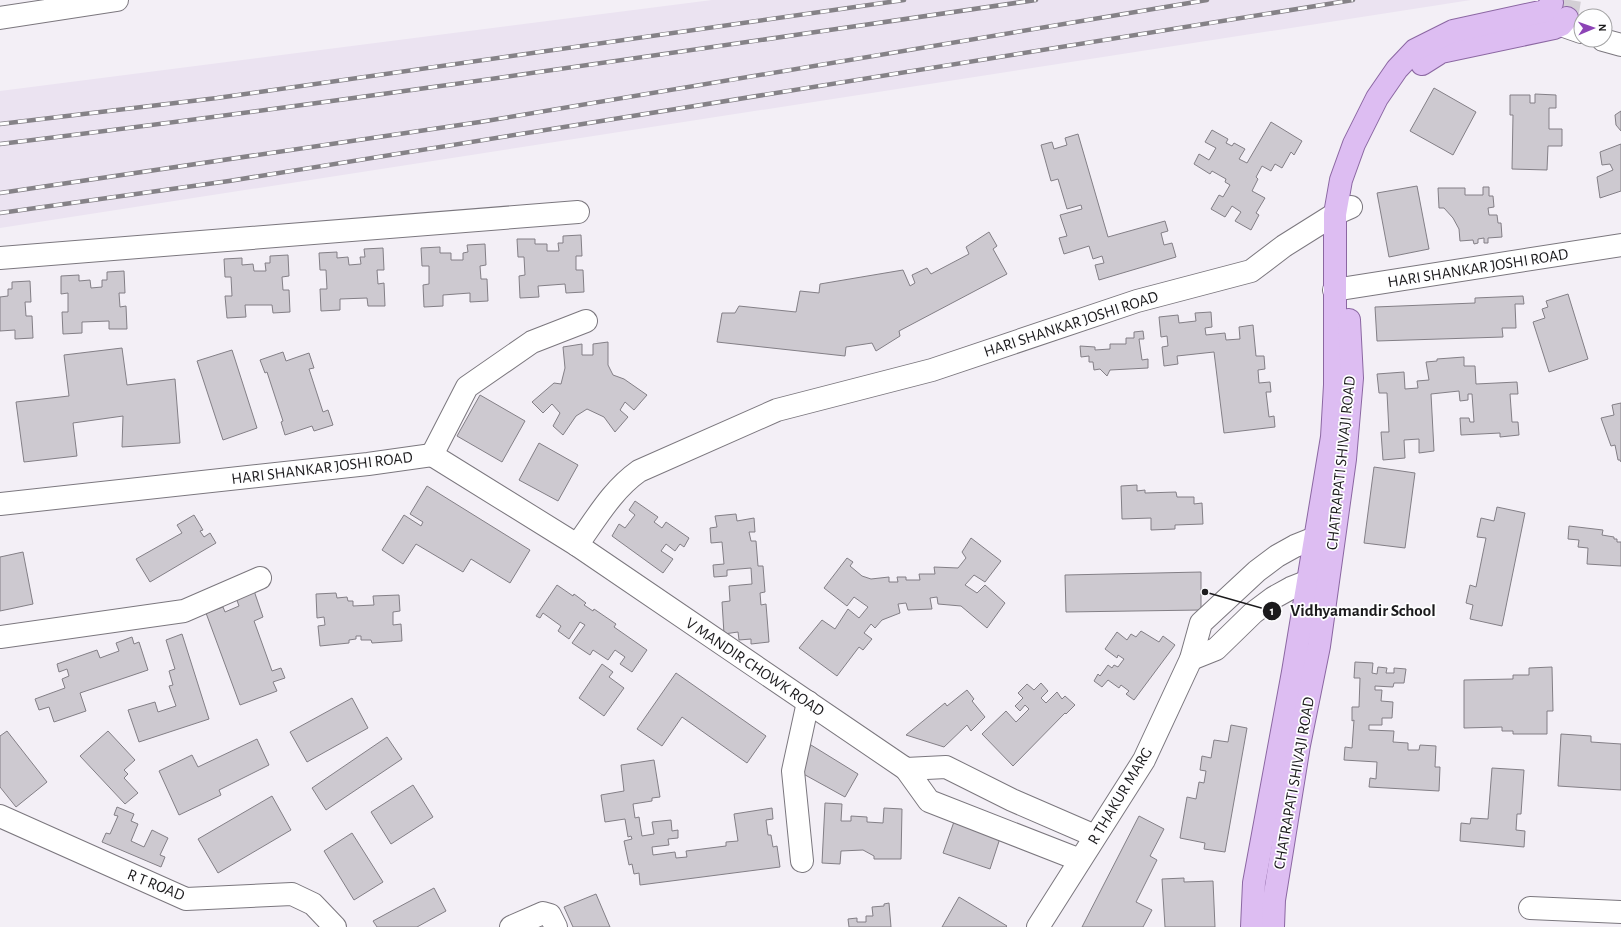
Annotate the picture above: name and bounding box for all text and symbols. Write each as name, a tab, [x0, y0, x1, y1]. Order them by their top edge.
north arrow	[1573, 8, 1613, 48]
text: N	[1597, 24, 1608, 32]
street label: HARI SHANKAR JOSHI ROAD	[1387, 246, 1569, 290]
street label: HARI SHANKAR JOSHI ROAD	[982, 288, 1160, 360]
street label: CHATRAPATI SHIVAJI ROAD	[1324, 375, 1358, 551]
street label: HARI SHANKAR JOSHI ROAD	[230, 449, 414, 487]
callout: Vidhyamandir School	[1262, 596, 1443, 625]
text: Vidhyamandir School	[1290, 602, 1436, 620]
text: 1	[1270, 605, 1274, 617]
street label: V MANDIR CHOWK ROAD	[683, 615, 827, 719]
street label: CHATRAPATI SHIVAJI ROAD	[1271, 696, 1317, 870]
street label: R THAKUR MARG	[1085, 745, 1155, 847]
street label: R T ROAD	[125, 866, 187, 904]

